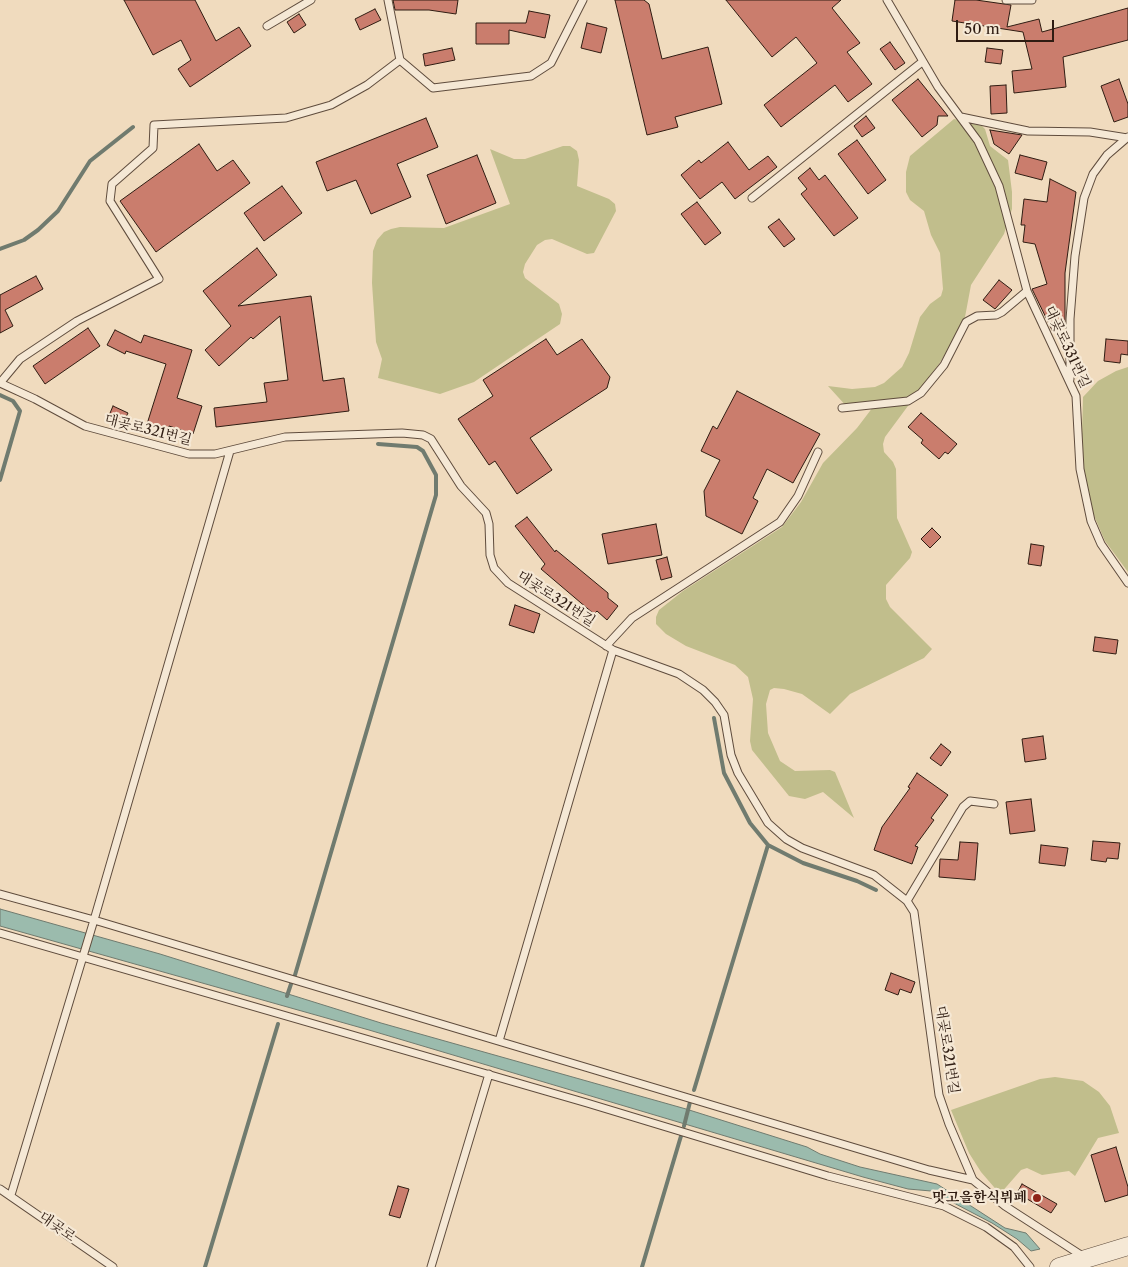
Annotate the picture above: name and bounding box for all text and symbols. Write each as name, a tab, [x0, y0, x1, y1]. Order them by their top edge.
scale bar	[958, 10, 1056, 42]
text: 50 m	[964, 19, 1000, 38]
street label: 대곶로331번길	[1041, 303, 1093, 391]
street label: 대곶로321번길	[103, 411, 193, 449]
street label: 대곶로321번길	[514, 568, 598, 630]
street label: 대곶로321번길	[932, 1005, 962, 1095]
place label: 맛고을한식뷔페	[932, 1190, 1027, 1206]
marker: 맛고을한식뷔페	[1031, 1192, 1043, 1204]
street label: 대곶로	[36, 1208, 78, 1246]

